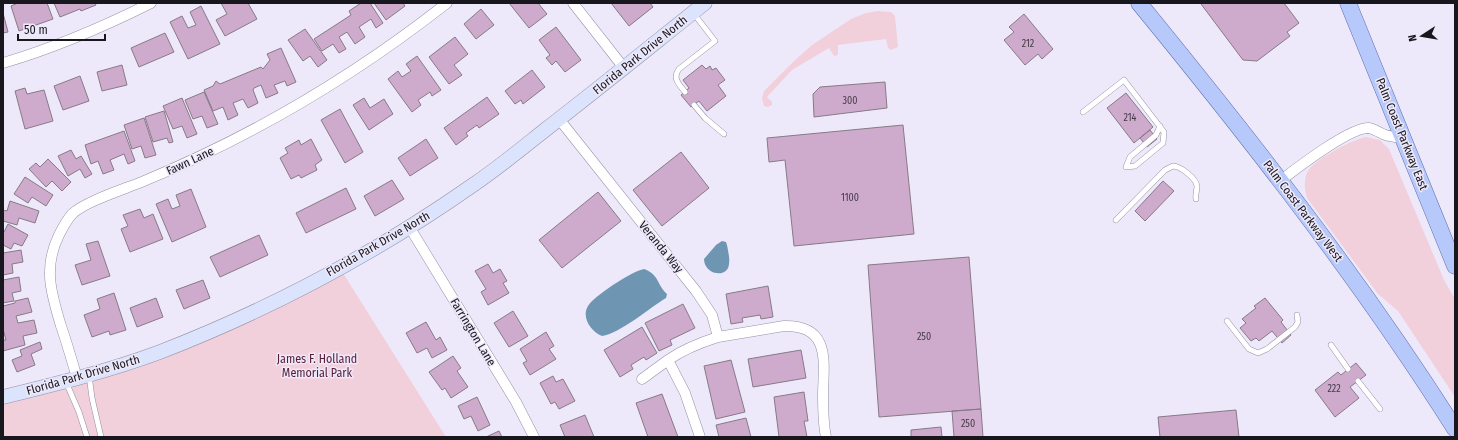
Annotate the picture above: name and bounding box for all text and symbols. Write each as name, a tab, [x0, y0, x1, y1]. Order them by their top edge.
street label: Florida Park Drive North	[590, 13, 690, 97]
scale bar	[18, 16, 105, 42]
north arrow	[1402, 16, 1442, 56]
text: 50 m	[24, 23, 48, 37]
text: N	[1406, 33, 1420, 43]
house number: 212	[1022, 38, 1035, 50]
street label: Palm Coast Parkway East	[1373, 76, 1431, 192]
house number: 300	[843, 95, 857, 107]
house number: 214	[1124, 112, 1137, 124]
street label: Fawn Lane	[164, 144, 216, 178]
street label: Palm Coast Parkway West	[1260, 158, 1346, 264]
house number: 1100	[841, 192, 859, 204]
street label: Florida Park Drive North	[324, 209, 432, 279]
street label: Veranda Way	[636, 218, 687, 276]
street label: Farrington Lane	[447, 296, 499, 368]
house number: 250	[917, 331, 931, 343]
street label: Florida Park Drive North	[25, 352, 141, 398]
park label: James F. Holland Memorial Park	[277, 352, 357, 380]
house number: 222	[1327, 383, 1341, 395]
house number: 250	[961, 418, 975, 430]

